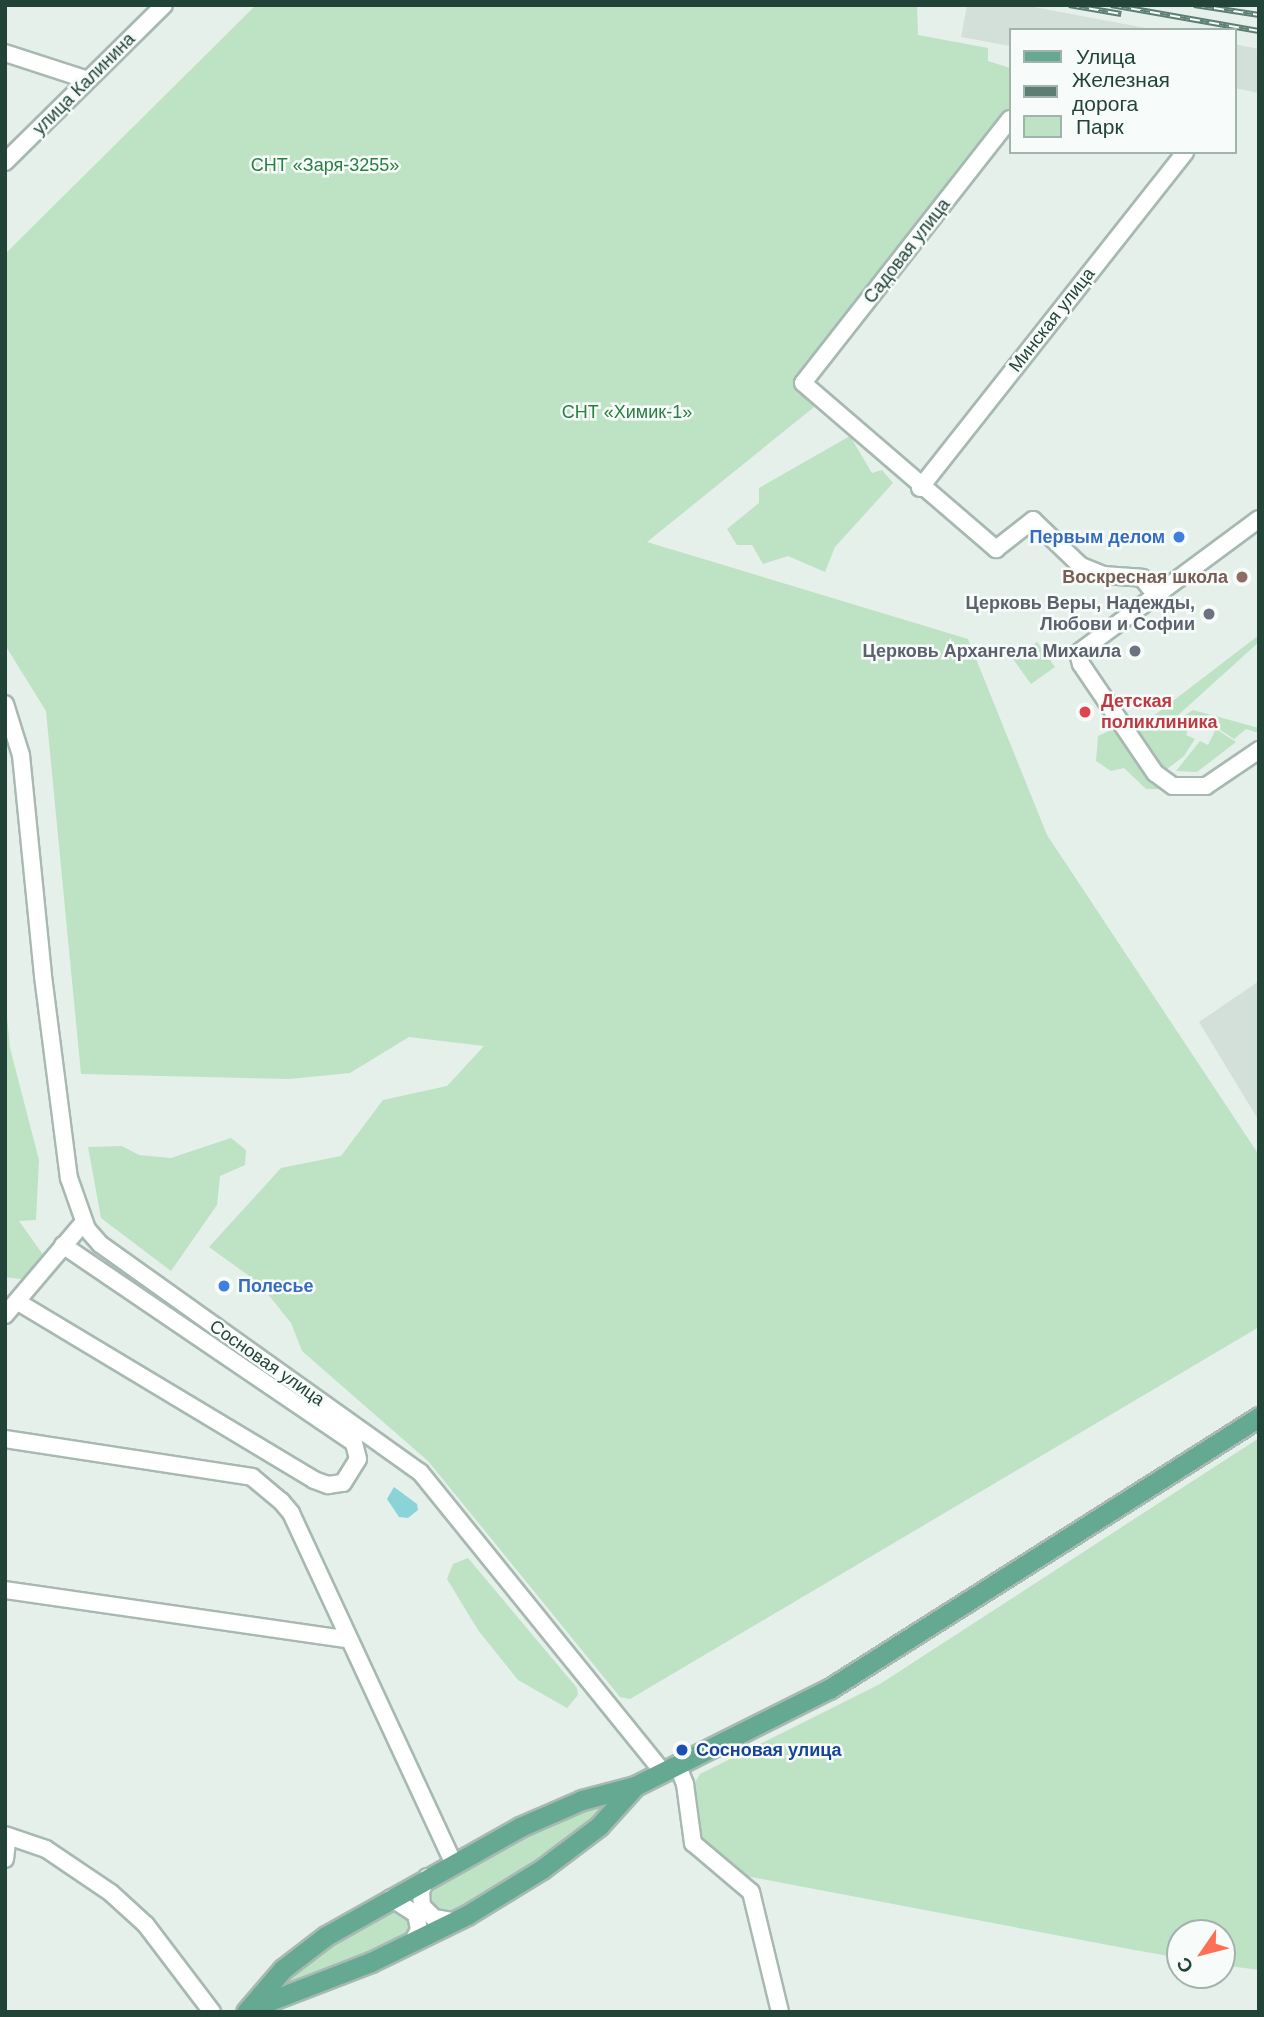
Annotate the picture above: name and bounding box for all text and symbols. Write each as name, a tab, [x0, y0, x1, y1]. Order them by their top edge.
street label: улица Калинина	[28, 28, 140, 140]
legend	[1009, 28, 1236, 154]
text: Улица	[1076, 45, 1136, 68]
text: Железная дорога	[1072, 68, 1170, 115]
text: Парк	[1076, 115, 1124, 138]
park label: СНТ «Заря-3255»	[251, 154, 399, 176]
street label: Садовая улица	[859, 194, 955, 308]
street label: Минская улица	[1005, 264, 1099, 376]
park label: СНТ «Химик-1»	[562, 401, 692, 423]
place label: Первым делом	[1030, 526, 1165, 548]
marker: Первым делом	[1171, 529, 1187, 545]
place label: Воскресная школа	[1062, 566, 1228, 588]
marker: Воскресная школа	[1234, 569, 1250, 585]
place label: Церковь Веры, Надежды, Любови и Софии	[966, 593, 1195, 636]
marker: Церковь Веры, Надежды, Любови и Софии	[1201, 606, 1217, 622]
place label: Церковь Архангела Михаила	[863, 640, 1121, 662]
marker: Церковь Архангела Михаила	[1127, 643, 1143, 659]
place label: Детская поликлиника	[1101, 691, 1218, 734]
marker: Детская поликлиника	[1075, 702, 1095, 722]
place label: Полесье	[238, 1275, 314, 1297]
marker: Полесье	[216, 1278, 232, 1294]
street label: Сосновая улица	[205, 1315, 329, 1411]
place label: Сосновая улица	[696, 1739, 842, 1761]
marker: Сосновая улица	[674, 1742, 690, 1758]
north arrow	[1166, 1919, 1236, 1989]
text: С	[1172, 1954, 1198, 1977]

